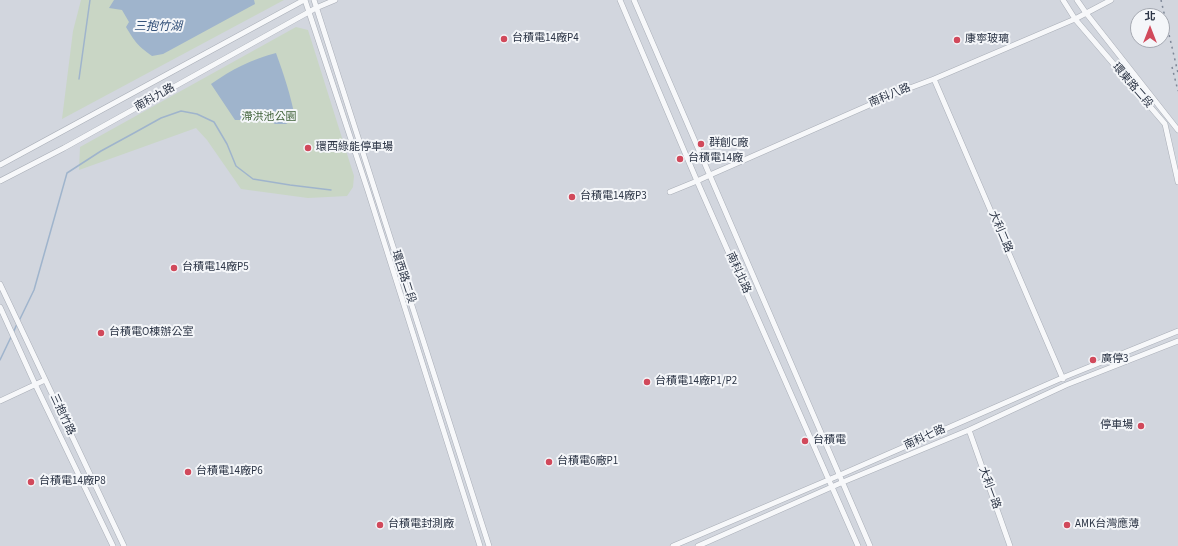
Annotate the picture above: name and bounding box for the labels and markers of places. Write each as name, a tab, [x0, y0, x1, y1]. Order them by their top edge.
place label: 台積電14廠P4	[512, 32, 579, 46]
place label: 康寧玻璃	[965, 33, 1009, 47]
marker: 台積電14廠P4	[499, 34, 509, 44]
marker: 康寧玻璃	[952, 35, 962, 45]
place label: 群創C廠	[709, 137, 748, 151]
marker: 群創C廠	[696, 139, 706, 149]
place label: 環西綠能停車場	[316, 141, 393, 155]
marker: 環西綠能停車場	[303, 143, 313, 153]
place label: 台積電14廠	[688, 152, 743, 166]
marker: 台積電14廠	[675, 154, 685, 164]
place label: 台積電14廠P3	[580, 190, 647, 204]
marker: 台積電14廠P3	[567, 192, 577, 202]
place label: 台積電14廠P5	[182, 261, 249, 275]
marker: 台積電14廠P5	[169, 263, 179, 273]
place label: 台積電O棟辦公室	[109, 326, 193, 340]
marker: 台積電O棟辦公室	[96, 328, 106, 338]
place label: 廣停3	[1101, 353, 1128, 367]
marker: 廣停3	[1088, 355, 1098, 365]
place label: 台積電14廠P1/P2	[655, 375, 737, 389]
marker: 台積電14廠P1/P2	[642, 377, 652, 387]
place label: 停車場	[1100, 419, 1133, 433]
marker: 停車場	[1136, 421, 1146, 431]
place label: 台積電	[813, 434, 846, 448]
marker: 台積電	[800, 436, 810, 446]
place label: 台積電6廠P1	[557, 455, 618, 469]
marker: 台積電6廠P1	[544, 457, 554, 467]
place label: 台積電14廠P6	[196, 465, 263, 479]
marker: 台積電14廠P6	[183, 467, 193, 477]
place label: 台積電14廠P8	[39, 475, 106, 489]
marker: 台積電14廠P8	[26, 477, 36, 487]
place label: 台積電封測廠	[388, 518, 454, 532]
place label: AMK台灣應薄	[1075, 518, 1139, 532]
marker: 台積電封測廠	[375, 520, 385, 530]
marker: AMK台灣應薄	[1062, 520, 1072, 530]

